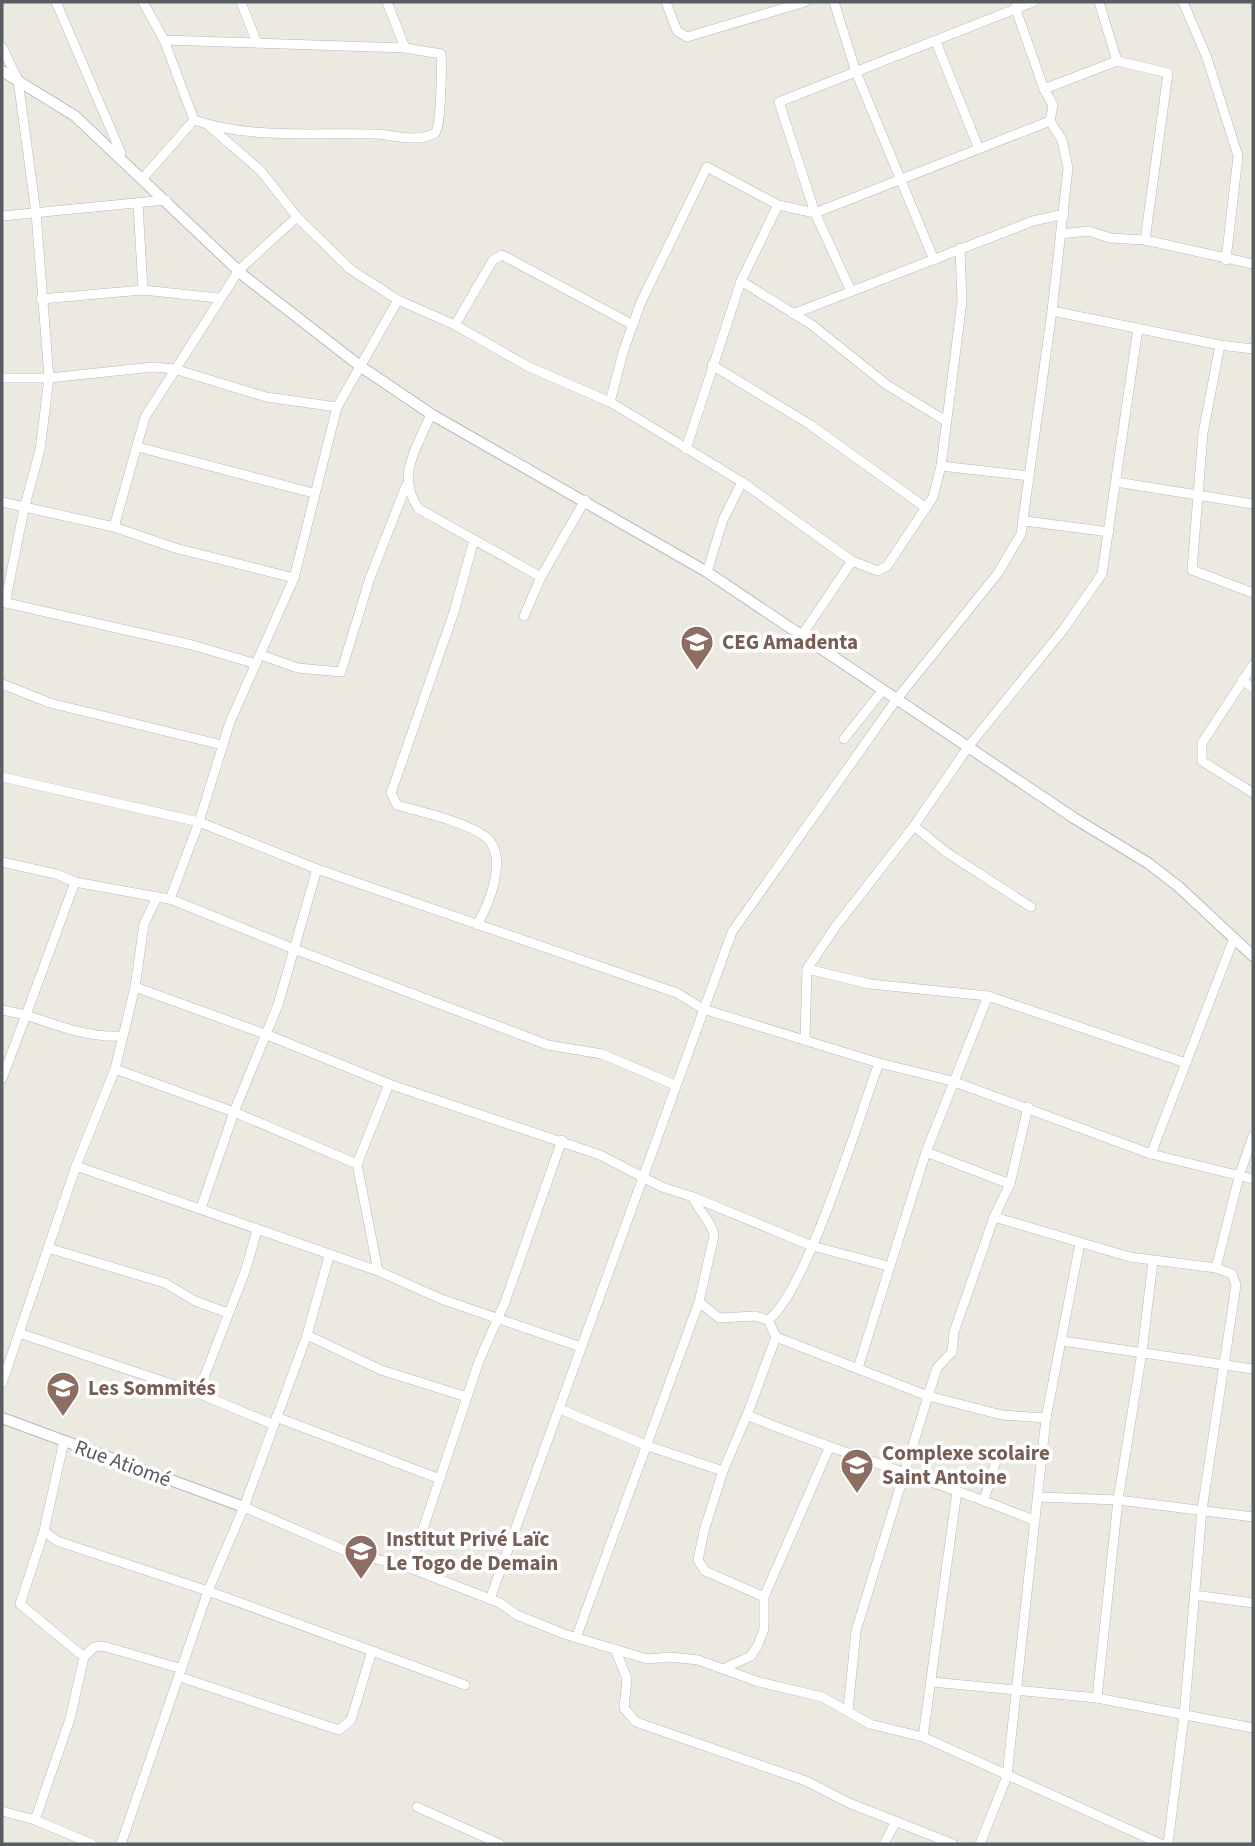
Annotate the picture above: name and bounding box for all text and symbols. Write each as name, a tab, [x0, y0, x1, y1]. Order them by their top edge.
school or university icon: CEG Amadenta	[678, 623, 716, 672]
place label: CEG Amadenta	[722, 627, 858, 657]
school or university icon: Les Sommités	[44, 1369, 82, 1418]
place label: Les Sommités	[88, 1373, 216, 1403]
street label: Rue Atiomé	[71, 1432, 175, 1494]
place label: Complexe scolaire Saint Antoine	[882, 1438, 1050, 1492]
school or university icon: Complexe scolaire Saint Antoine	[838, 1446, 876, 1495]
place label: Institut Privé Laïc Le Togo de Demain	[386, 1524, 558, 1578]
school or university icon: Institut Privé Laïc Le Togo de Demain	[342, 1532, 380, 1581]

